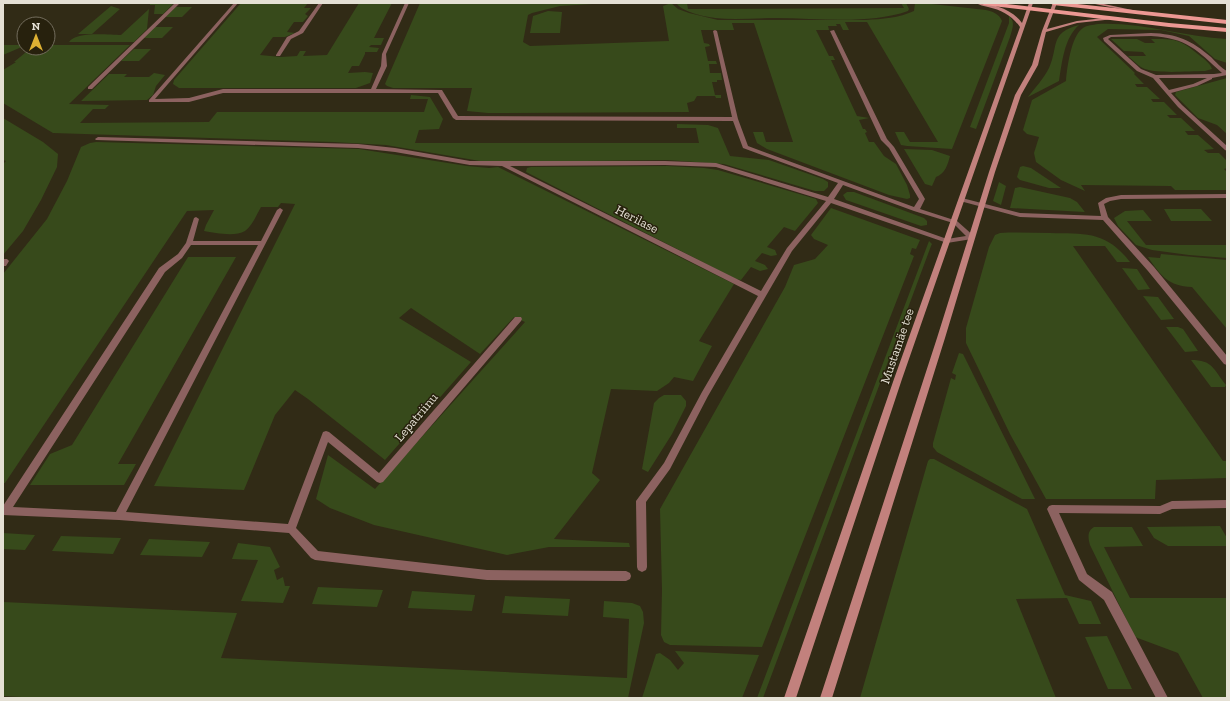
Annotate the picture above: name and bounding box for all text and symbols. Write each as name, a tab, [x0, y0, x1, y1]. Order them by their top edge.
north arrow	[16, 16, 56, 56]
text: N	[32, 20, 41, 33]
street label: Herilase	[613, 202, 661, 236]
street label: Mustamäe tee	[877, 306, 917, 386]
street label: Lepatriinu	[391, 389, 441, 444]

